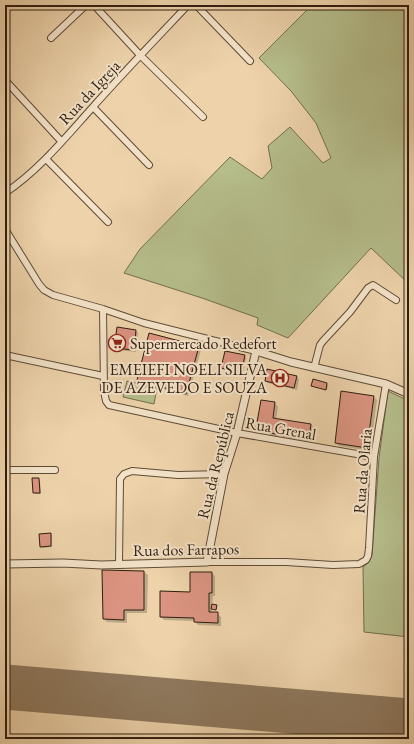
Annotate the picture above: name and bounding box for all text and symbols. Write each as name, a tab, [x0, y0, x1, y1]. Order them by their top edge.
street label: Rua da Igreja	[54, 55, 125, 129]
supermarket icon: Supermercado Redefort	[107, 333, 127, 353]
place label: Supermercado Redefort	[130, 333, 276, 354]
place label: EMEIEFI NOELI SILVA DE AZEVEDO E SOUZA	[101, 359, 268, 398]
hospital icon: EMEIEFI NOELI SILVA DE AZEVEDO E SOUZA	[270, 368, 290, 388]
street label: Rua da República	[192, 409, 239, 521]
street label: Rua Grenal	[244, 412, 318, 445]
street label: Rua da Olaria	[348, 427, 377, 514]
street label: Rua dos Farrapos	[133, 538, 239, 561]

